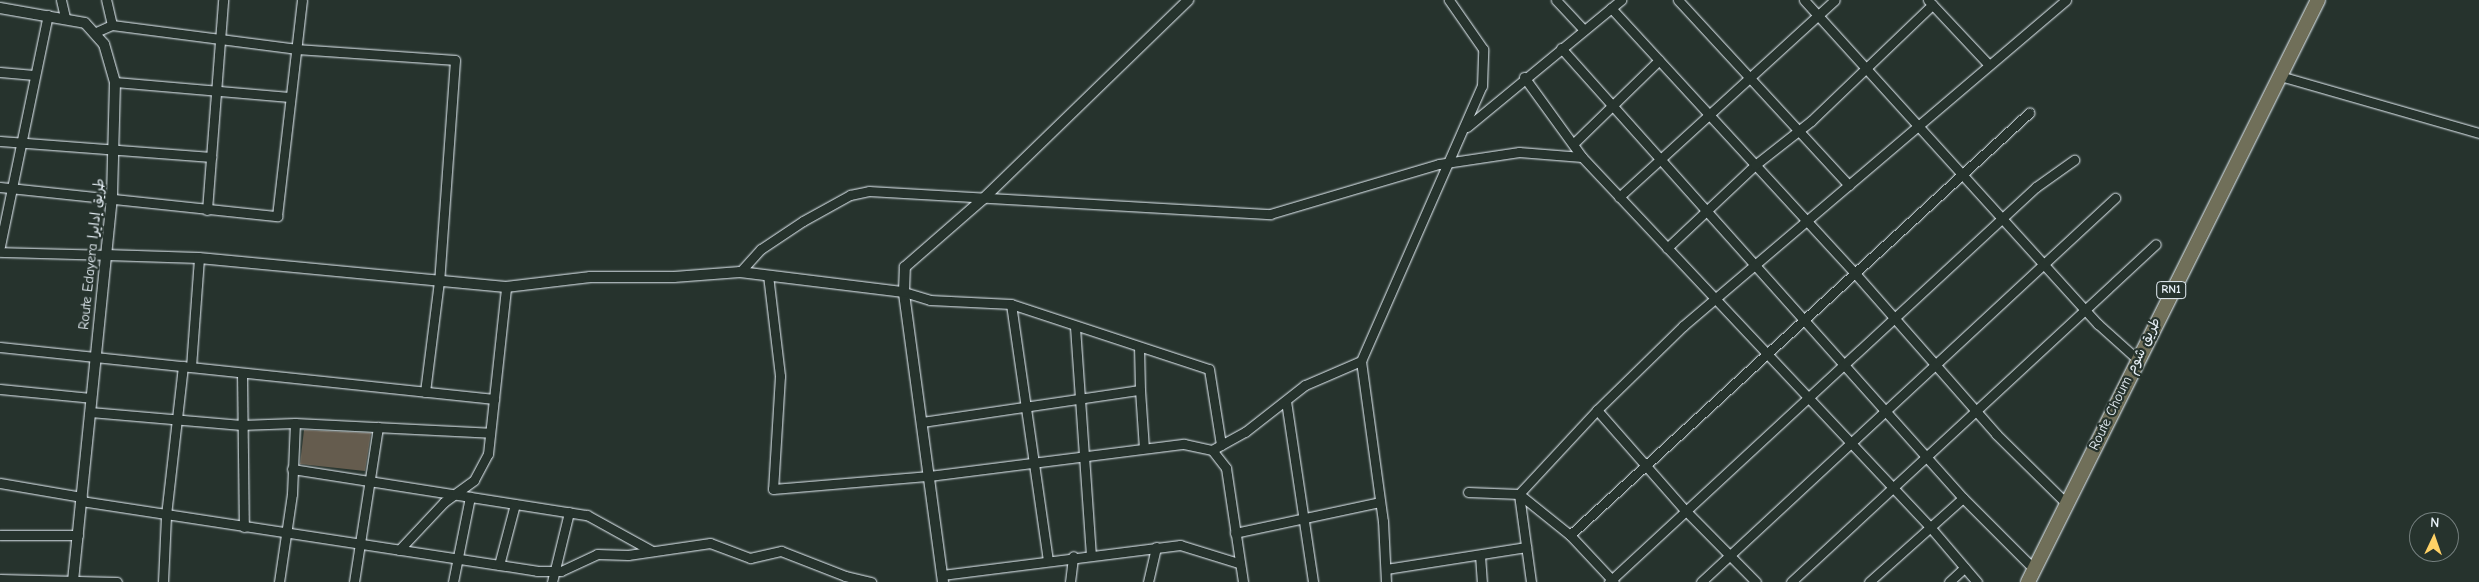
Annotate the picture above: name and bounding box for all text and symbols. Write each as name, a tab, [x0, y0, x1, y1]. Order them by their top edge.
street label: Route Edayera طريق إدايرا	[76, 177, 108, 331]
road number: RN1	[2156, 280, 2186, 300]
street label: Route Choum طريق شوم	[2086, 315, 2164, 453]
north arrow	[2409, 512, 2459, 562]
text: N	[2430, 514, 2440, 531]

